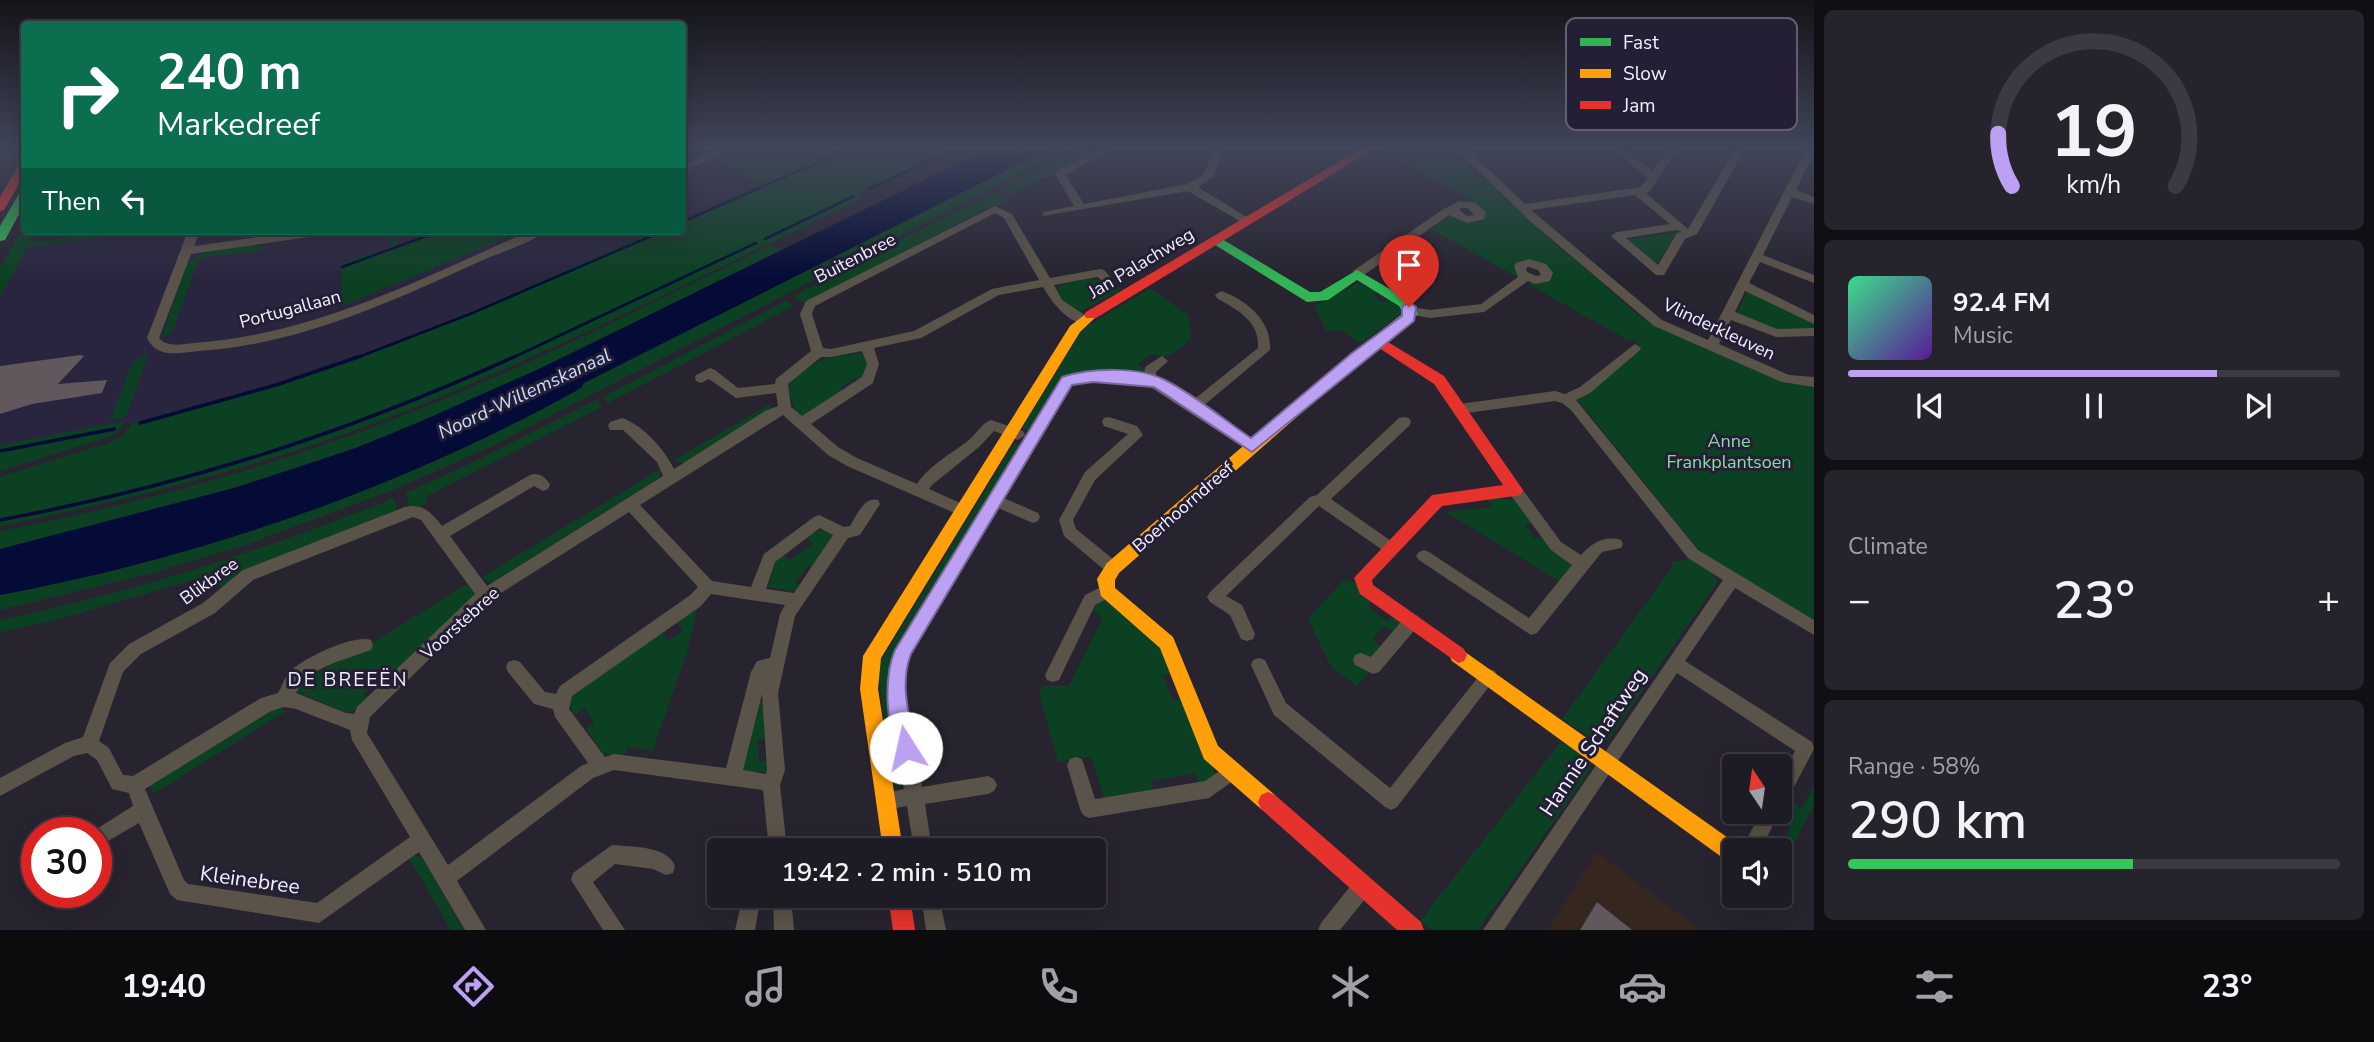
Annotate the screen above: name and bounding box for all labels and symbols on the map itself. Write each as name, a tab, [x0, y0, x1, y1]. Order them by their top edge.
legend	[1566, 18, 1797, 130]
text: Fast	[1623, 30, 1659, 56]
text: Slow	[1623, 61, 1667, 87]
text: Jam	[1622, 93, 1656, 119]
street label: Jan Palachweg	[1083, 222, 1198, 304]
street label: Buitenbree	[810, 227, 900, 289]
pin	[1379, 235, 1439, 307]
street label: Portugallaan	[236, 284, 344, 334]
street label: Vlinderkleuven	[1658, 292, 1779, 366]
water label: Noord-Willemskanaal	[434, 342, 615, 445]
park label: Anne Frankplantsoen	[1666, 429, 1792, 474]
street label: Boerhoorndreef	[1127, 456, 1240, 558]
street label: Blikbree	[175, 552, 243, 610]
street label: Voorstebree	[415, 581, 504, 665]
street label: Hannie Schaftweg	[1533, 662, 1653, 822]
district label: DE BREEËN	[288, 667, 408, 693]
position arrow	[869, 711, 943, 785]
north arrow	[1722, 754, 1792, 824]
speed limit sign: 30	[21, 817, 112, 908]
street label: Kleinebree	[198, 859, 302, 901]

